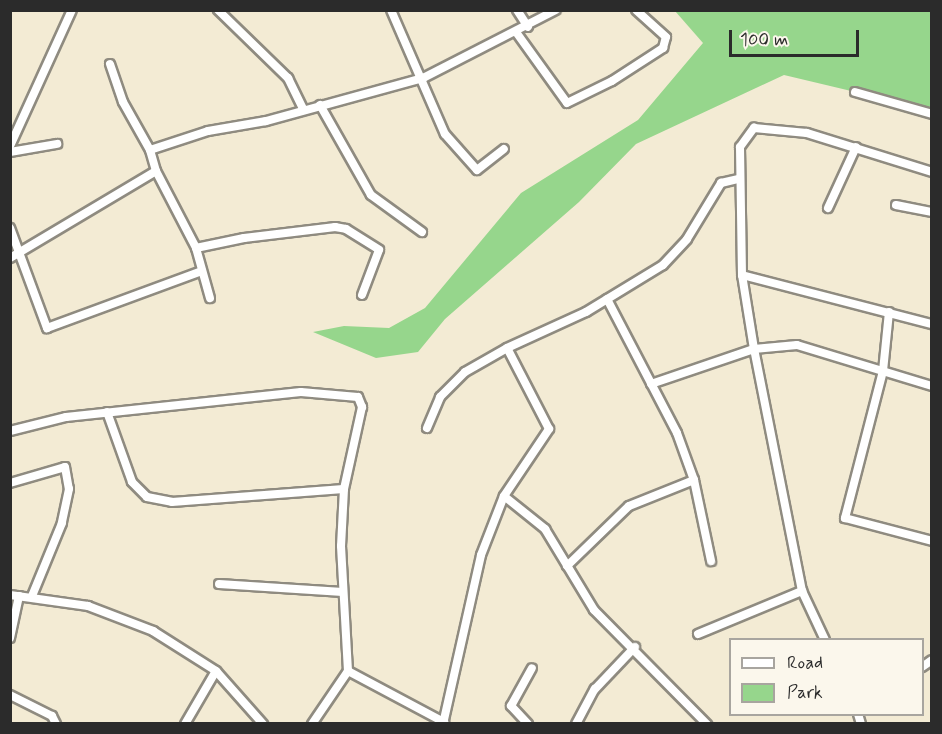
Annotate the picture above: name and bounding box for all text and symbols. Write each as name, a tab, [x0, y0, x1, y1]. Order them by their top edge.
scale bar	[732, 18, 862, 56]
text: 100 m	[740, 28, 788, 52]
legend	[729, 638, 924, 716]
text: Road	[787, 651, 823, 675]
text: Park	[787, 681, 823, 705]

